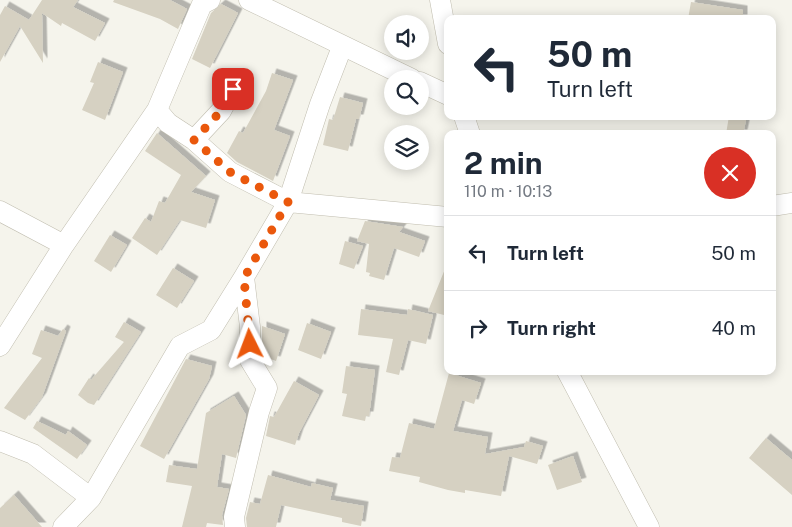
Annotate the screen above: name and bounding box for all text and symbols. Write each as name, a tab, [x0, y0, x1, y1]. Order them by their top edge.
map controls	[384, 15, 429, 170]
button: sound	[384, 15, 429, 60]
text: 50 m	[547, 34, 632, 75]
icon: left	[464, 35, 529, 100]
pin	[212, 68, 254, 110]
button: search	[384, 70, 429, 115]
icon: arrive	[219, 75, 247, 103]
text: Turn left	[547, 76, 633, 102]
button: layers	[384, 125, 429, 170]
text: 2 min	[464, 145, 543, 181]
button: close	[704, 147, 756, 199]
text: 110 m · 10:13	[464, 182, 552, 201]
icon: left	[464, 239, 492, 267]
text: Turn left	[507, 242, 584, 264]
text: 50 m	[711, 242, 756, 264]
icon: right	[464, 314, 492, 342]
position arrow	[223, 317, 275, 369]
text: Turn right	[507, 317, 596, 339]
text: 40 m	[711, 317, 756, 339]

